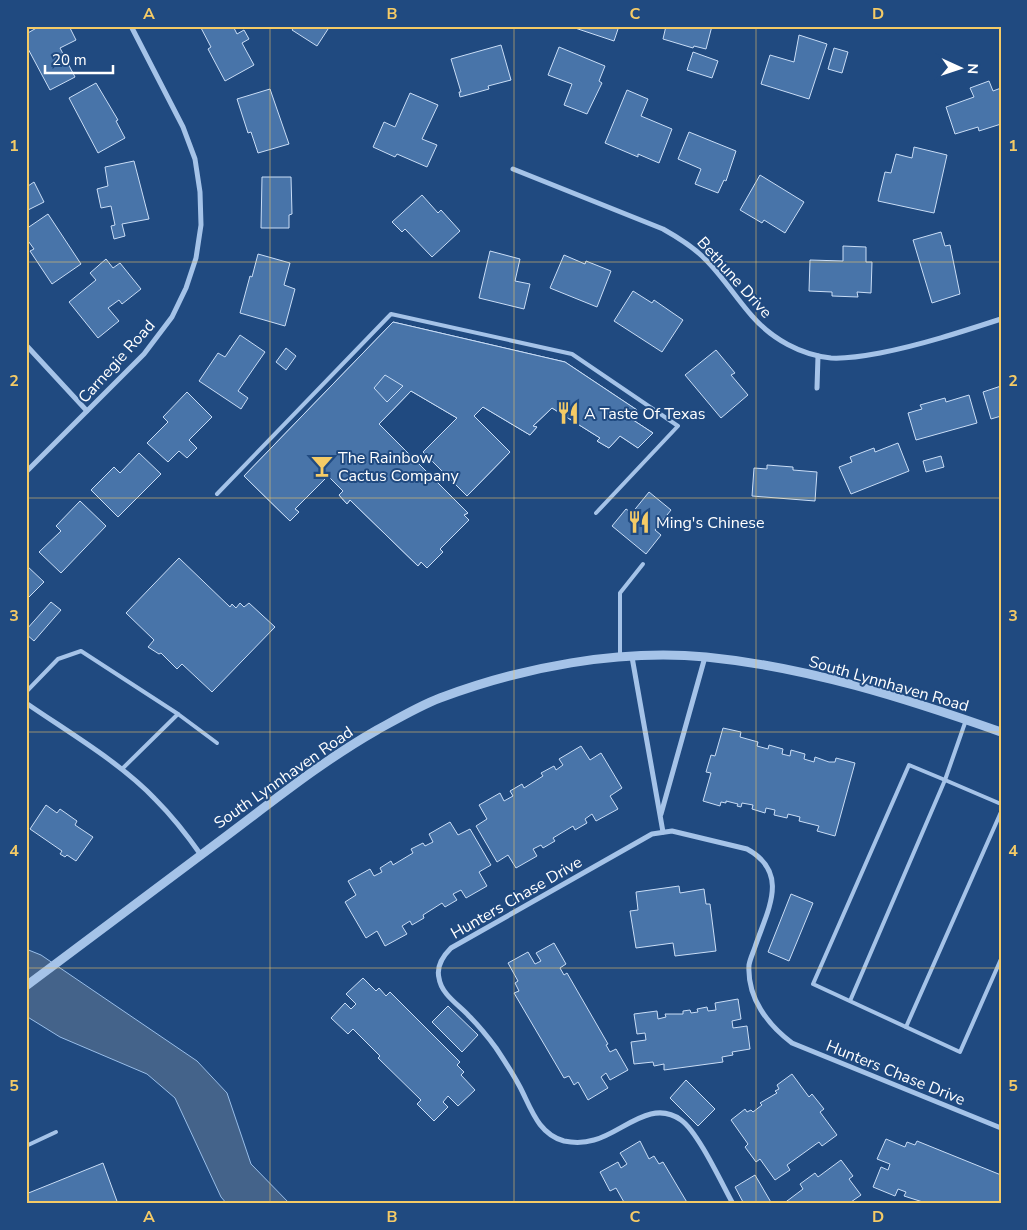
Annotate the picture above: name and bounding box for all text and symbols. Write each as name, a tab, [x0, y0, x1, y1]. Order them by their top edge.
text: A	[143, 3, 155, 25]
text: B	[386, 3, 398, 25]
text: C	[630, 3, 641, 25]
text: D	[872, 3, 884, 25]
scale bar	[45, 42, 112, 74]
north arrow	[934, 42, 984, 92]
text: 20 m	[52, 50, 87, 70]
text: N	[963, 63, 982, 74]
text: 1	[9, 135, 19, 157]
text: 1	[1008, 135, 1018, 157]
street label: Bethune Drive	[692, 232, 777, 323]
street label: Carnegie Road	[73, 315, 160, 408]
text: 2	[9, 370, 19, 392]
text: 2	[1008, 370, 1018, 392]
restaurant icon: A Taste Of Texas	[555, 400, 581, 426]
place label: A Taste Of Texas	[584, 403, 706, 425]
place label: The Rainbow Cactus Company	[338, 447, 459, 487]
bar icon: The Rainbow Cactus Company	[309, 453, 335, 479]
restaurant icon: Ming's Chinese	[626, 509, 652, 535]
place label: Ming's Chinese	[656, 512, 765, 534]
text: 3	[9, 605, 19, 627]
text: 3	[1008, 605, 1018, 627]
street label: South Lynnhaven Road	[806, 651, 971, 717]
street label: South Lynnhaven Road	[209, 721, 358, 834]
text: 4	[9, 840, 19, 862]
text: 4	[1008, 840, 1018, 862]
street label: Hunters Chase Drive	[447, 851, 586, 944]
street label: Hunters Chase Drive	[823, 1035, 969, 1111]
text: 5	[9, 1075, 19, 1097]
text: 5	[1008, 1075, 1018, 1097]
text: A	[143, 1206, 155, 1228]
text: B	[386, 1206, 398, 1228]
text: C	[630, 1206, 641, 1228]
text: D	[872, 1206, 884, 1228]

